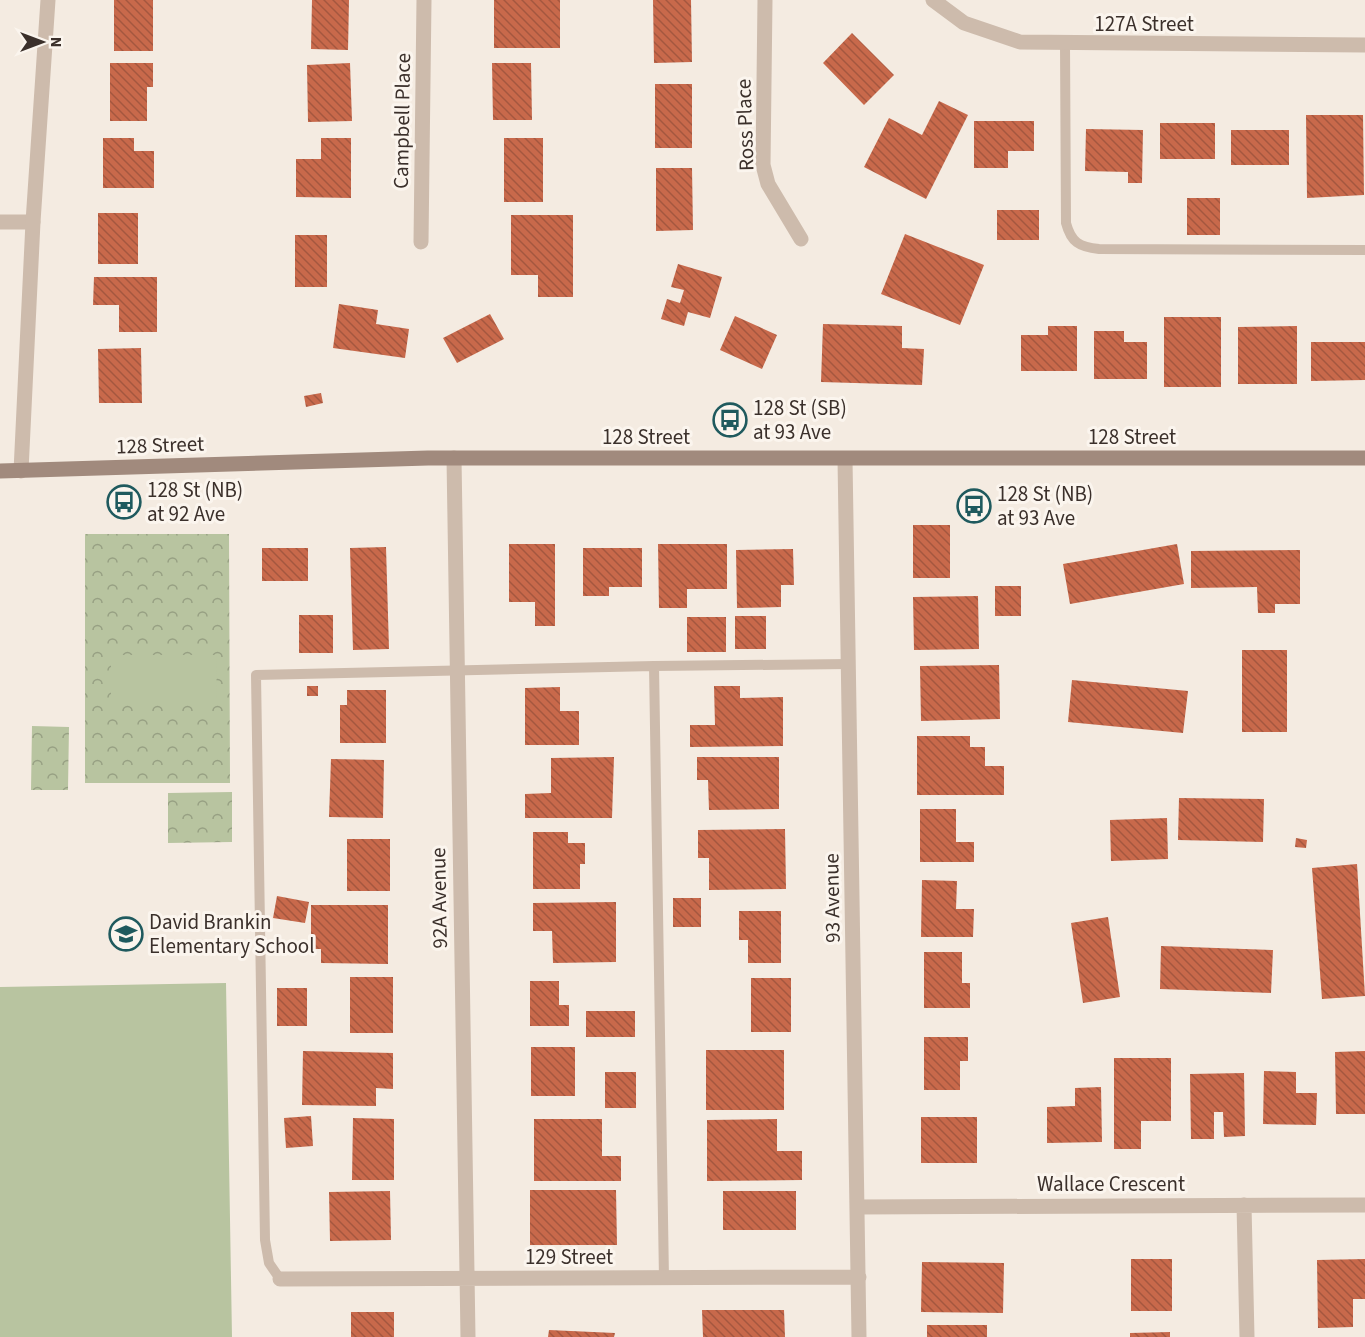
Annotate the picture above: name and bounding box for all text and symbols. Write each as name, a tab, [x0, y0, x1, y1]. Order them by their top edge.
street label: 127A Street	[1094, 9, 1194, 39]
north arrow	[12, 12, 72, 72]
text: N	[45, 37, 67, 47]
street label: Campbell Place	[386, 53, 418, 189]
street label: Ross Place	[728, 78, 762, 172]
place label: 128 St (SB) at 93 Ave	[753, 393, 847, 447]
bus stop icon: 128 St (SB) at 93 Ave	[712, 402, 748, 438]
street label: 128 Street	[602, 422, 690, 452]
street label: 128 Street	[1088, 422, 1176, 452]
street label: 128 Street	[115, 428, 205, 462]
place label: 128 St (NB) at 92 Ave	[147, 475, 243, 529]
place label: 128 St (NB) at 93 Ave	[997, 479, 1093, 533]
bus stop icon: 128 St (NB) at 92 Ave	[106, 484, 142, 520]
bus stop icon: 128 St (NB) at 93 Ave	[956, 488, 992, 524]
street label: 92A Avenue	[423, 847, 455, 949]
street label: 93 Avenue	[816, 853, 848, 943]
place label: David Brankin Elementary School	[149, 907, 315, 961]
school or university icon: David Brankin Elementary School	[108, 916, 144, 952]
street label: Wallace Crescent	[1037, 1169, 1185, 1199]
street label: 129 Street	[525, 1242, 613, 1272]

